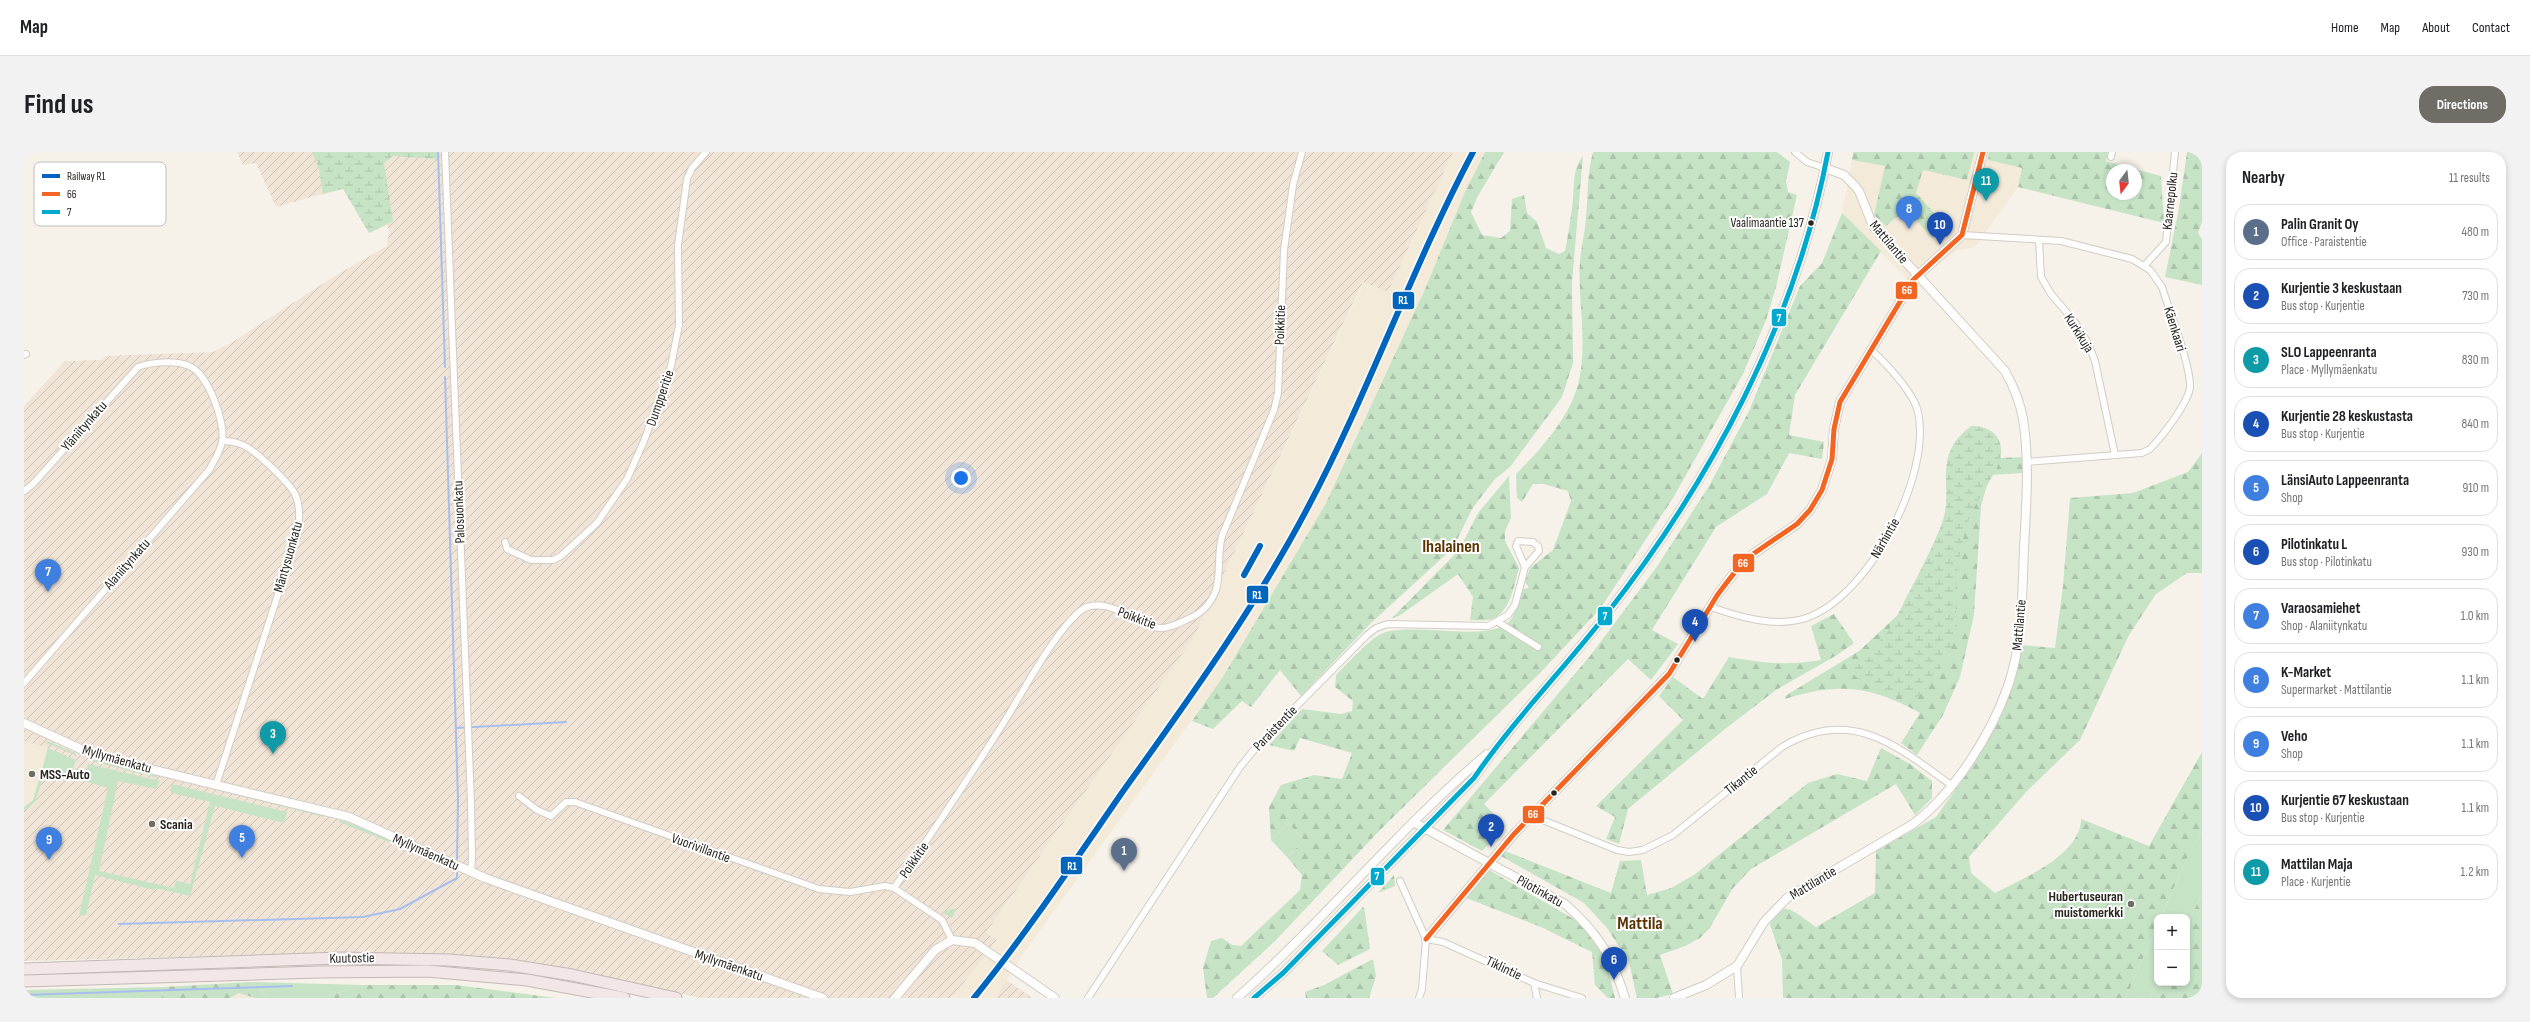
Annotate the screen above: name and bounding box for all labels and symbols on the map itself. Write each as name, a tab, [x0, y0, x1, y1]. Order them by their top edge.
legend	[34, 162, 166, 226]
north arrow	[2106, 164, 2142, 200]
pin: 11	[1973, 168, 1999, 201]
text: Railway R1	[67, 170, 106, 183]
street label: Kaarnepolku	[2159, 171, 2182, 231]
text: 66	[67, 188, 77, 201]
pin: 8	[1896, 196, 1922, 229]
text: 7	[67, 206, 72, 219]
pin: 10	[1927, 212, 1953, 245]
place label: Vaalimaantie 137	[1731, 215, 1805, 231]
street label: Mattilantie	[1866, 217, 1912, 267]
marker: Vaalimaantie 137	[1806, 218, 1816, 228]
line badge: 66	[1895, 281, 1918, 300]
text: 66	[1902, 284, 1912, 297]
line badge: R1	[1392, 291, 1415, 310]
text: R1	[1398, 294, 1409, 307]
street label: Poikkitie	[1271, 305, 1289, 345]
street label: Käenkaari	[2160, 305, 2190, 353]
line badge: 7	[1771, 308, 1787, 327]
street label: Kurkikuja	[2060, 310, 2098, 356]
text: 7	[1777, 312, 1782, 325]
street label: Dumpperitie	[643, 368, 677, 428]
street label: Yläniitynkatu	[57, 397, 111, 455]
your location	[951, 468, 971, 488]
street label: Palosuonkatu	[449, 480, 469, 544]
street label: Närhintie	[1867, 515, 1903, 561]
street label: Mäntysuonkatu	[270, 519, 306, 594]
street label: Alaniitynkatu	[100, 535, 154, 594]
district label: Ihalainen	[1422, 536, 1480, 557]
line badge: 66	[1732, 553, 1755, 573]
text: 66	[1738, 557, 1748, 570]
pin: 7	[35, 559, 61, 592]
line badge: R1	[1246, 585, 1269, 604]
text: R1	[1252, 589, 1263, 602]
street label: Mattilantie	[2008, 599, 2030, 651]
street label: Poikkitie	[1115, 603, 1159, 633]
line badge: 7	[1597, 606, 1613, 626]
pin: 4	[1682, 609, 1708, 642]
text: 7	[1603, 610, 1608, 623]
unlabelled marker	[1672, 655, 1682, 665]
street label: Paraistentie	[1249, 702, 1301, 754]
pin: 3	[260, 721, 286, 754]
street label: Myllymäenkatu	[80, 741, 154, 777]
street label: Tikantie	[1721, 762, 1761, 798]
place label: MSS-Auto	[40, 766, 90, 783]
marker: MSS-Auto	[27, 769, 37, 779]
unlabelled marker	[1549, 788, 1559, 798]
line badge: 66	[1522, 805, 1545, 824]
text: 66	[1528, 808, 1538, 821]
pin: 2	[1478, 814, 1504, 847]
place label: Scania	[160, 816, 193, 833]
marker: Scania	[147, 819, 157, 829]
pin: 5	[229, 825, 255, 858]
pin: 9	[36, 827, 62, 860]
street label: Vuorivillantie	[669, 829, 733, 867]
street label: Myllymäenkatu	[390, 830, 462, 874]
pin: 1	[1111, 838, 1137, 871]
street label: Poikkitie	[896, 839, 932, 881]
line badge: R1	[1060, 856, 1083, 875]
text: R1	[1067, 860, 1078, 873]
street label: Mattilantie	[1787, 862, 1839, 904]
line badge: 7	[1370, 867, 1385, 886]
text: 7	[1375, 870, 1380, 883]
street label: Pilotinkatu	[1514, 871, 1566, 911]
place label: Hubertuseuran muistomerkki	[2049, 888, 2123, 921]
marker: Hubertuseuran muistomerkki	[2126, 899, 2136, 909]
district label: Mattila	[1617, 913, 1663, 934]
street label: Myllymäenkatu	[693, 945, 766, 985]
pin: 6	[1601, 947, 1627, 980]
street label: Kuutostie	[329, 949, 375, 967]
street label: Tiklintie	[1483, 952, 1525, 984]

